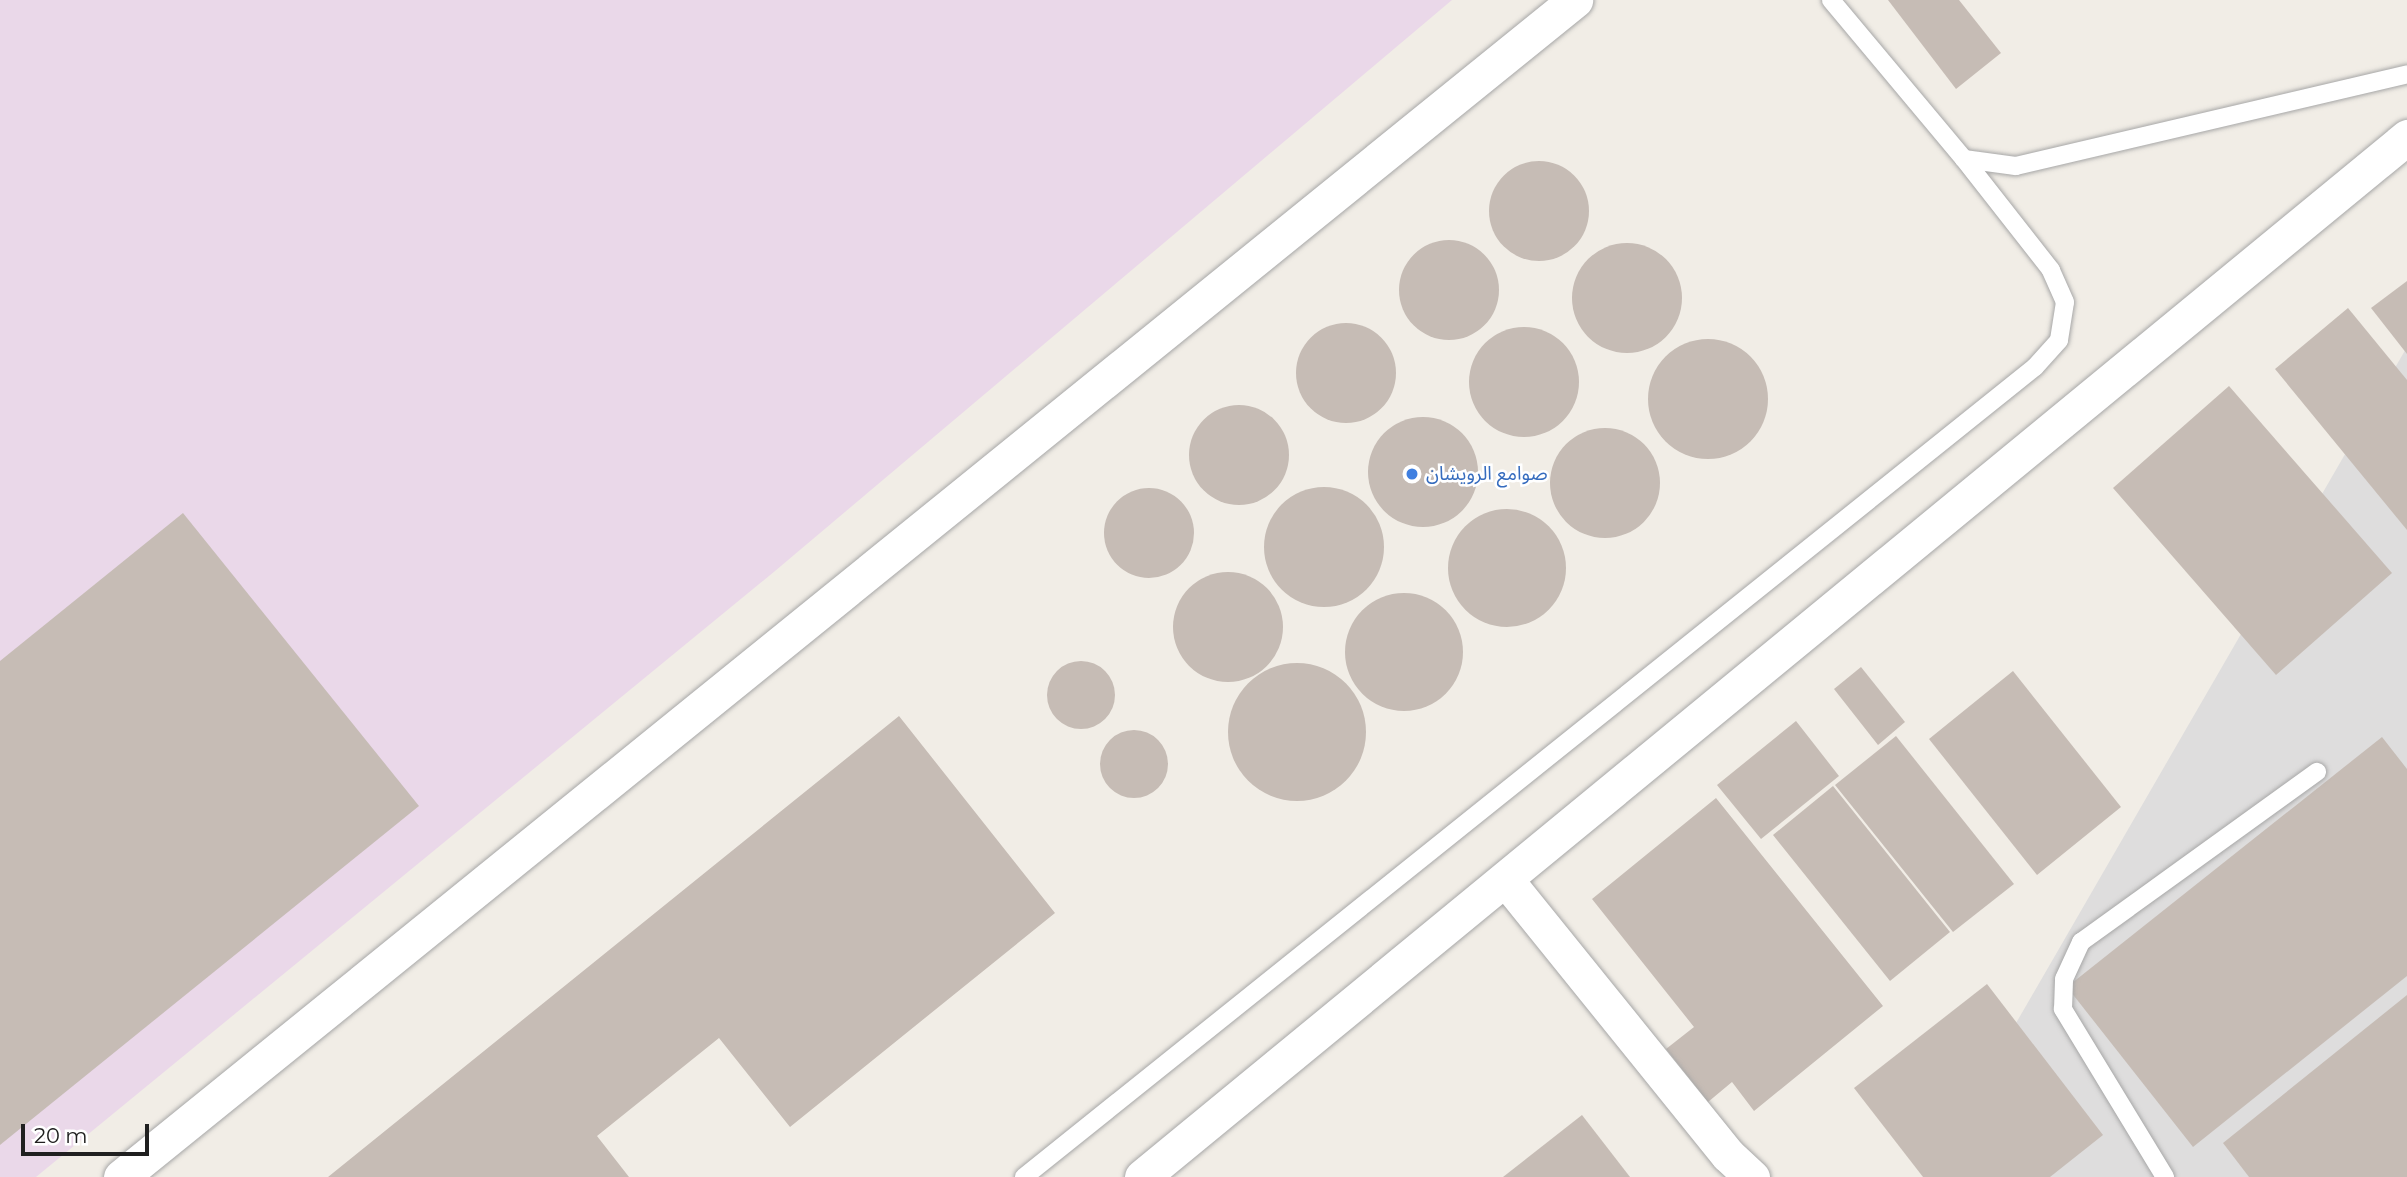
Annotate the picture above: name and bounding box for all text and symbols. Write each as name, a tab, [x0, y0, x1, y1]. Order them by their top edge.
place label: صوامع الرويشان	[1426, 463, 1548, 485]
marker: صوامع الرويشان	[1404, 466, 1420, 482]
scale bar	[24, 1110, 152, 1154]
text: 20 m	[34, 1123, 88, 1148]

